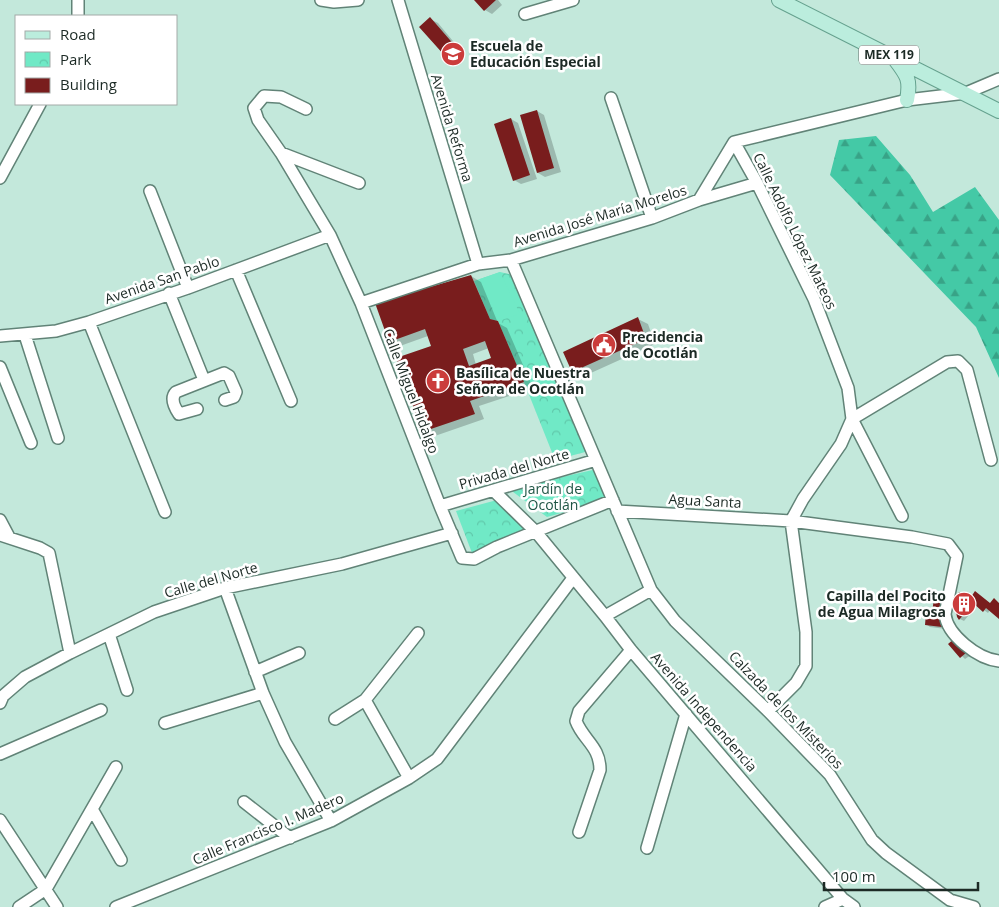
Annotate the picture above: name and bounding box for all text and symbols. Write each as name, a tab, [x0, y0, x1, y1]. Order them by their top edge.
legend	[15, 15, 178, 105]
text: Road	[60, 24, 96, 44]
place label: Escuela de Educación Especial	[470, 36, 601, 71]
school or university icon: Escuela de Educación Especial	[440, 41, 466, 67]
road number: MEX 119	[859, 46, 919, 64]
text: Park	[60, 49, 91, 69]
street label: Avenida Reforma	[427, 72, 478, 184]
text: Building	[60, 74, 117, 94]
street label: Calle Adolfo López Mateos	[749, 149, 842, 313]
street label: Avenida José María Morelos	[511, 180, 689, 251]
street label: Avenida San Pablo	[102, 251, 222, 308]
street label: Calle Miguel Hidalgo	[379, 326, 444, 456]
place label: Precidencia de Ocotlán	[622, 327, 703, 362]
public building icon: Precidencia de Ocotlán	[591, 332, 617, 358]
place label: Basílica de Nuestra Señora de Ocotlán	[456, 363, 590, 398]
church icon: Basílica de Nuestra Señora de Ocotlán	[425, 368, 451, 394]
street label: Privada del Norte	[457, 444, 571, 493]
park label: Jardín de Ocotlán	[522, 479, 582, 514]
street label: Agua Santa	[668, 489, 742, 512]
street label: Calle del Norte	[162, 557, 260, 602]
place label: Capilla del Pocito de Agua Milagrosa	[818, 586, 946, 621]
building icon: Capilla del Pocito de Agua Milagrosa	[951, 591, 977, 617]
street label: Calzada de los Misterios	[725, 647, 848, 773]
street label: Avenida Independencia	[647, 648, 762, 776]
street label: Calle Francisco I. Madero	[189, 788, 346, 869]
scale bar	[824, 860, 978, 892]
text: 100 m	[832, 866, 876, 886]

